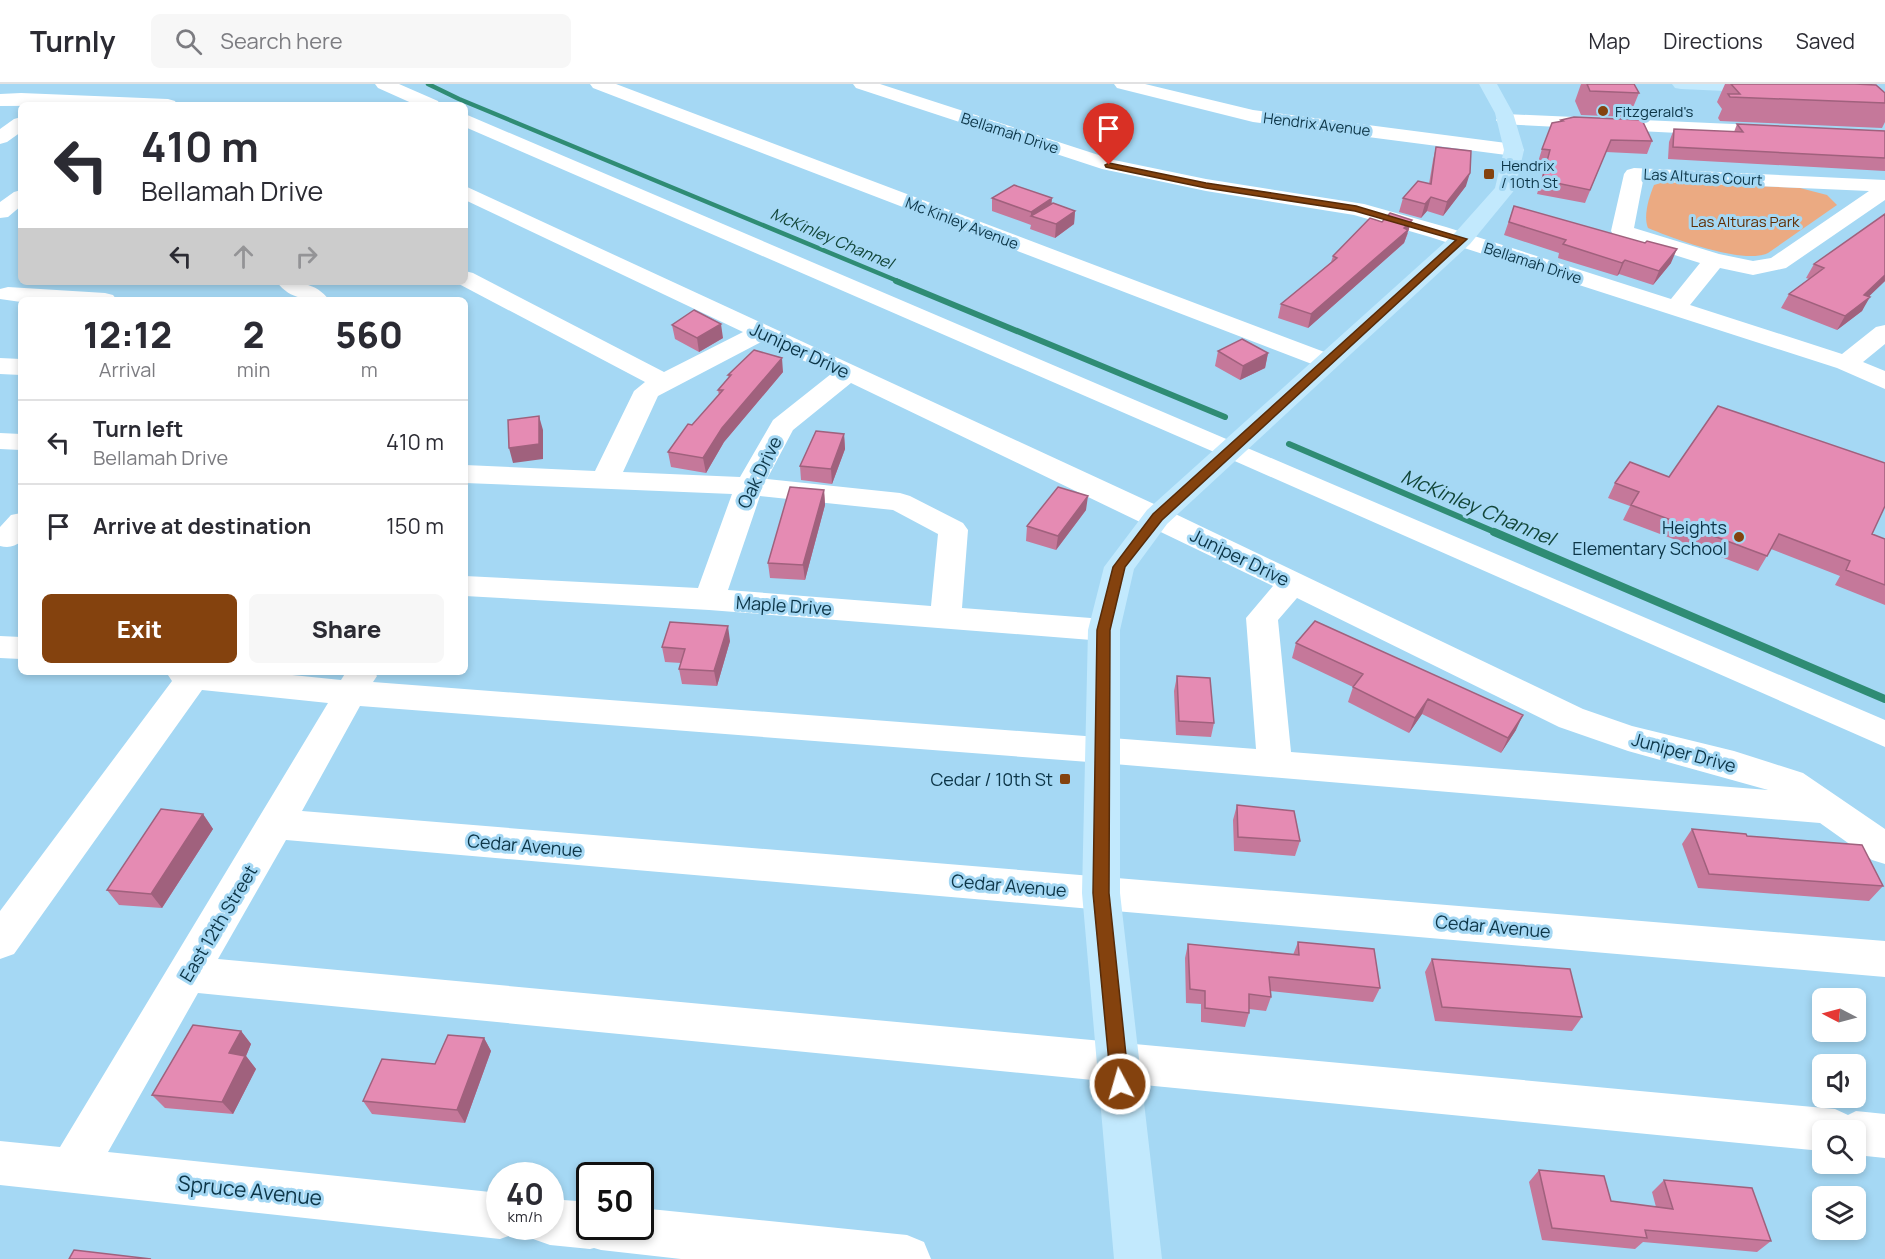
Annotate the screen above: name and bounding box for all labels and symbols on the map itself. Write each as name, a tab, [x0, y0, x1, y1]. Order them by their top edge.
place label: Fitzgerald's	[1615, 101, 1693, 122]
pin	[1083, 103, 1134, 165]
marker: Fitzgerald's	[1596, 104, 1610, 118]
street label: Bellamah Drive	[959, 107, 1062, 159]
street label: Hendrix Avenue	[1262, 107, 1372, 141]
place label: Hendrix / 10th St	[1501, 155, 1558, 193]
street label: Las Alturas Court	[1643, 163, 1763, 191]
marker: Hendrix / 10th St	[1482, 167, 1496, 181]
street label: Mc Kinley Avenue	[902, 192, 1022, 254]
water label: McKinley Channel	[767, 202, 899, 275]
park label: Las Alturas Park	[1691, 211, 1800, 232]
street label: Bellamah Drive	[1482, 237, 1585, 289]
street label: Juniper Drive	[746, 316, 854, 384]
street label: Oak Drive	[731, 432, 787, 512]
water label: McKinley Channel	[1397, 462, 1561, 552]
place label: Heights Elementary School	[1572, 515, 1727, 560]
street label: Juniper Drive	[1187, 523, 1293, 591]
marker: Heights Elementary School	[1732, 530, 1746, 544]
street label: Maple Drive	[735, 590, 833, 620]
street label: Juniper Drive	[1629, 727, 1739, 777]
place label: Cedar / 10th St	[930, 767, 1053, 791]
marker: Cedar / 10th St	[1058, 772, 1072, 786]
street label: Cedar Avenue	[466, 828, 584, 862]
street label: East 12th Street	[174, 860, 262, 986]
street label: Cedar Avenue	[950, 868, 1068, 902]
street label: Cedar Avenue	[1434, 909, 1552, 943]
north arrow	[1812, 988, 1866, 1042]
position arrow	[1088, 1052, 1152, 1116]
speed limit sign: 50	[576, 1162, 654, 1240]
street label: Spruce Avenue	[176, 1168, 324, 1212]

